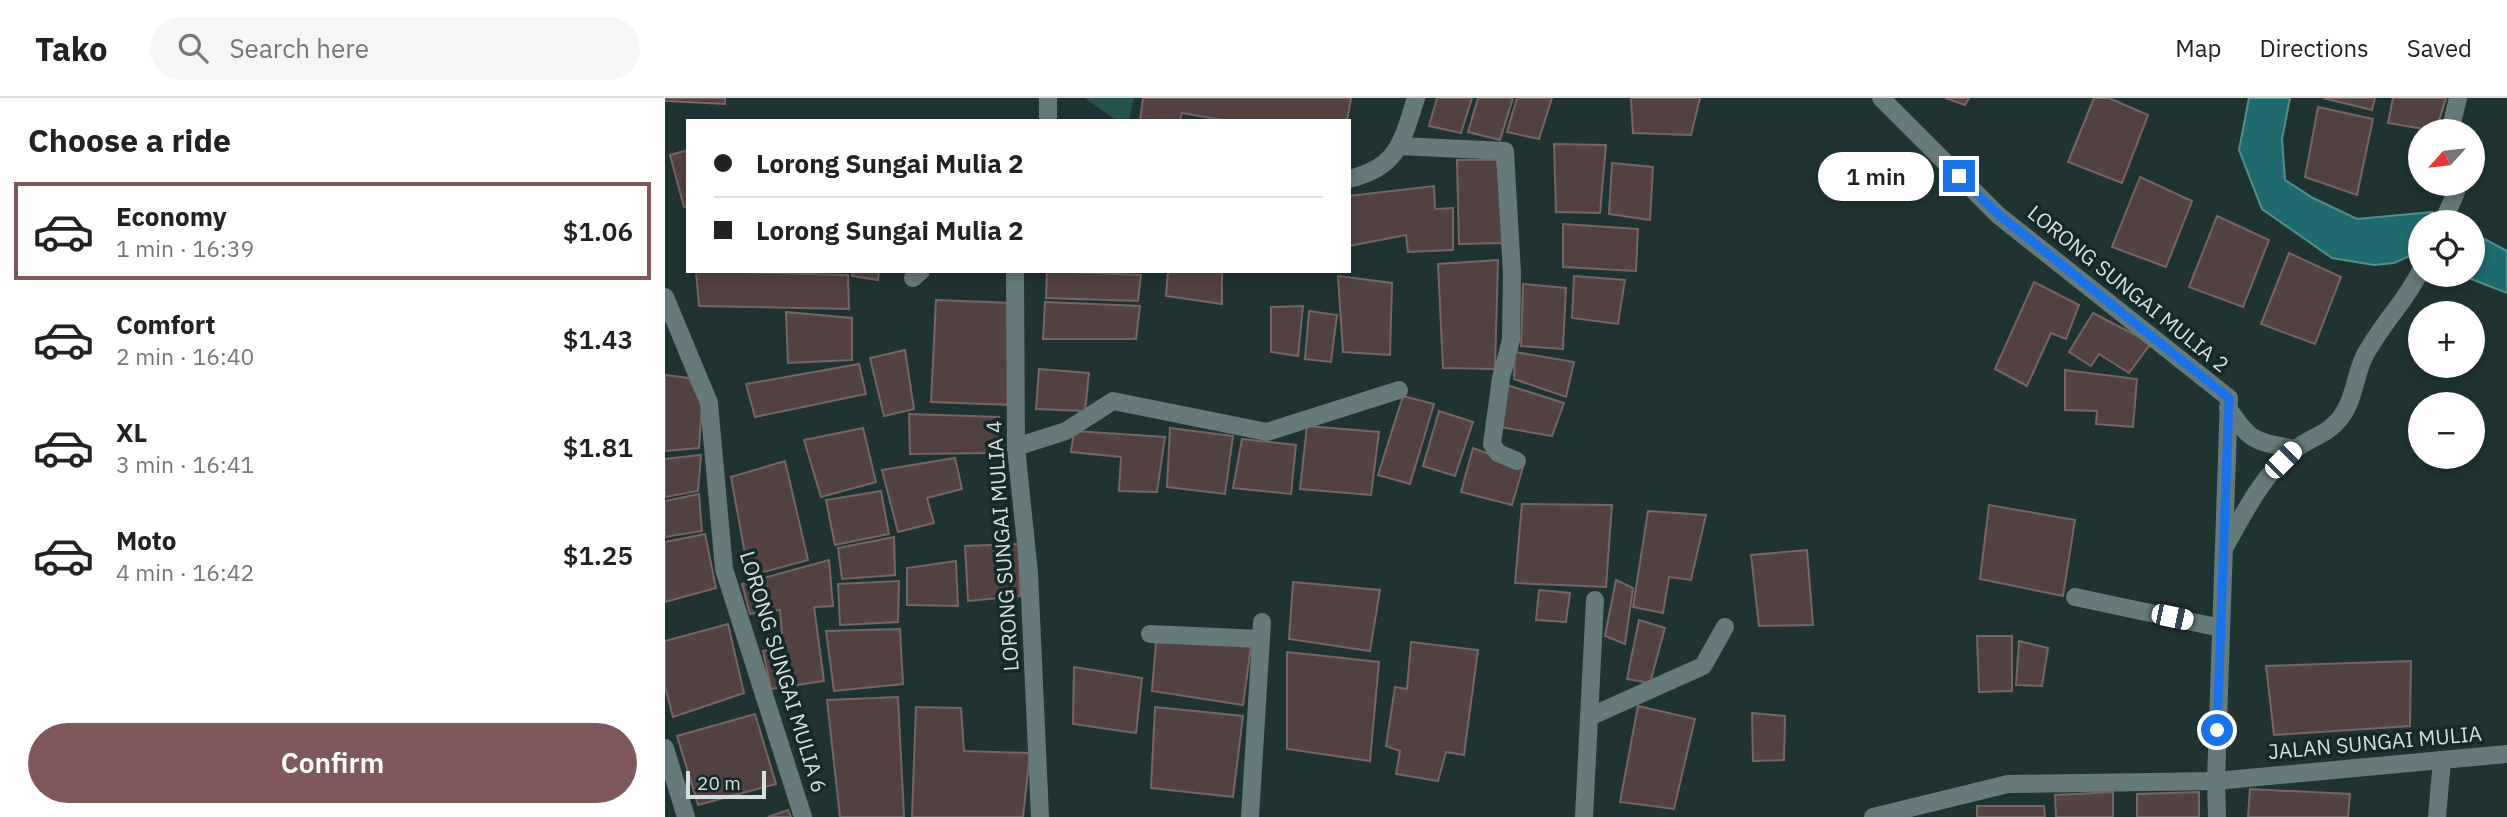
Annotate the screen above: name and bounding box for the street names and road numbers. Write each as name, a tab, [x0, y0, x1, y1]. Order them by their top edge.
street label: LORONG SUNGAI MULIA 2	[2022, 198, 2235, 378]
street label: LORONG SUNGAI MULIA 4	[979, 420, 1025, 672]
street label: LORONG SUNGAI MULIA 6	[734, 548, 834, 796]
street label: JALAN SUNGAI MULIA	[2267, 719, 2483, 765]

